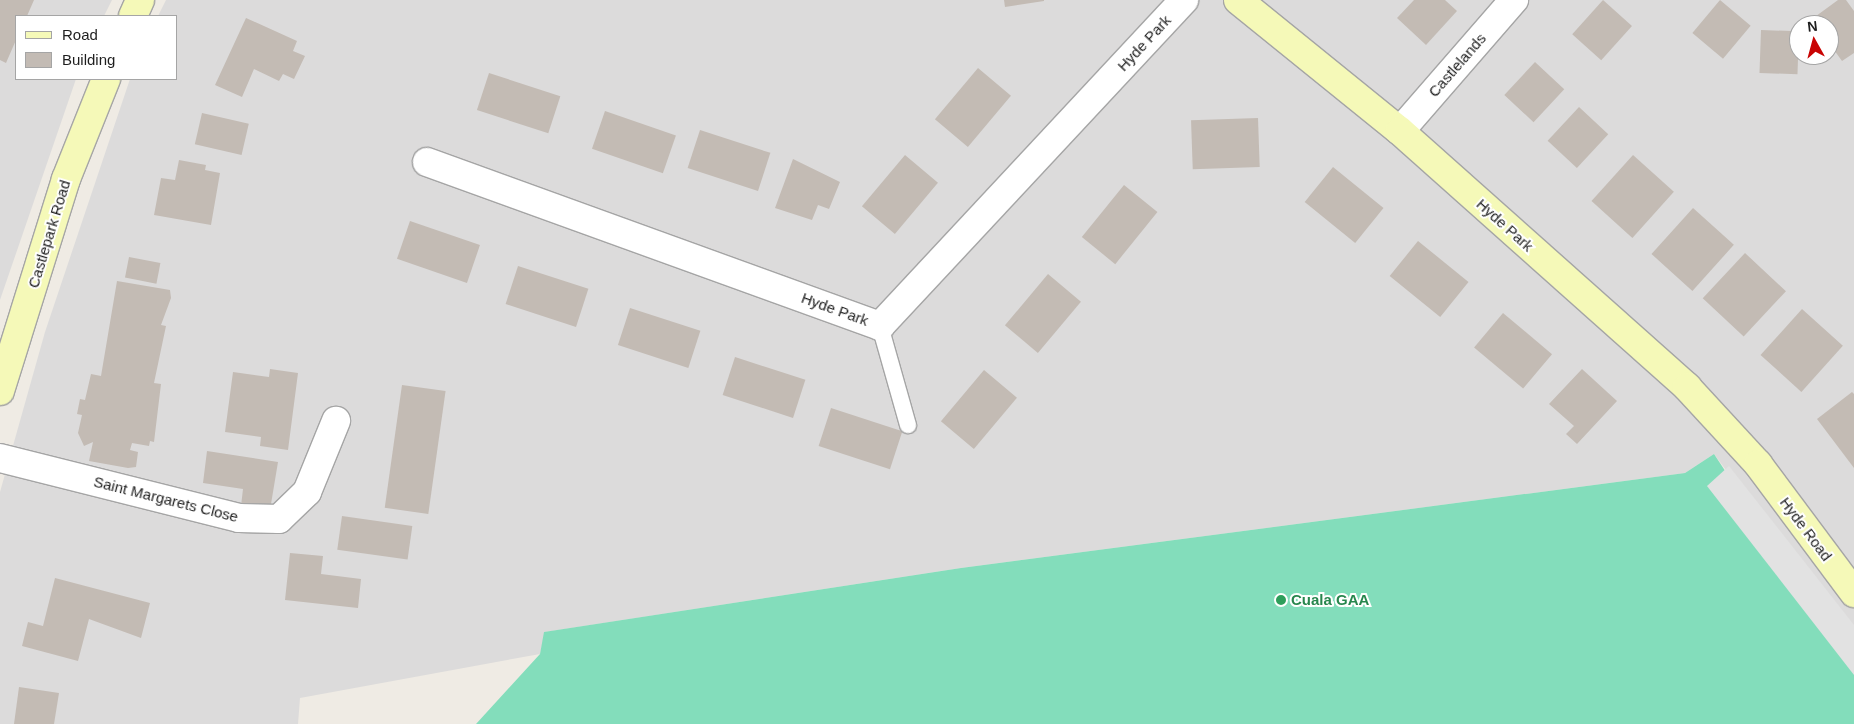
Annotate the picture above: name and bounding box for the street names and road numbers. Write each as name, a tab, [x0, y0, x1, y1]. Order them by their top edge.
street label: Hyde Park	[1114, 11, 1174, 75]
street label: Castlelands	[1424, 30, 1490, 100]
street label: Castlepark Road	[24, 178, 74, 290]
street label: Hyde Park	[1473, 195, 1537, 255]
street label: Hyde Park	[799, 289, 871, 329]
street label: Saint Margarets Close	[92, 472, 240, 526]
street label: Hyde Road	[1776, 494, 1836, 564]

